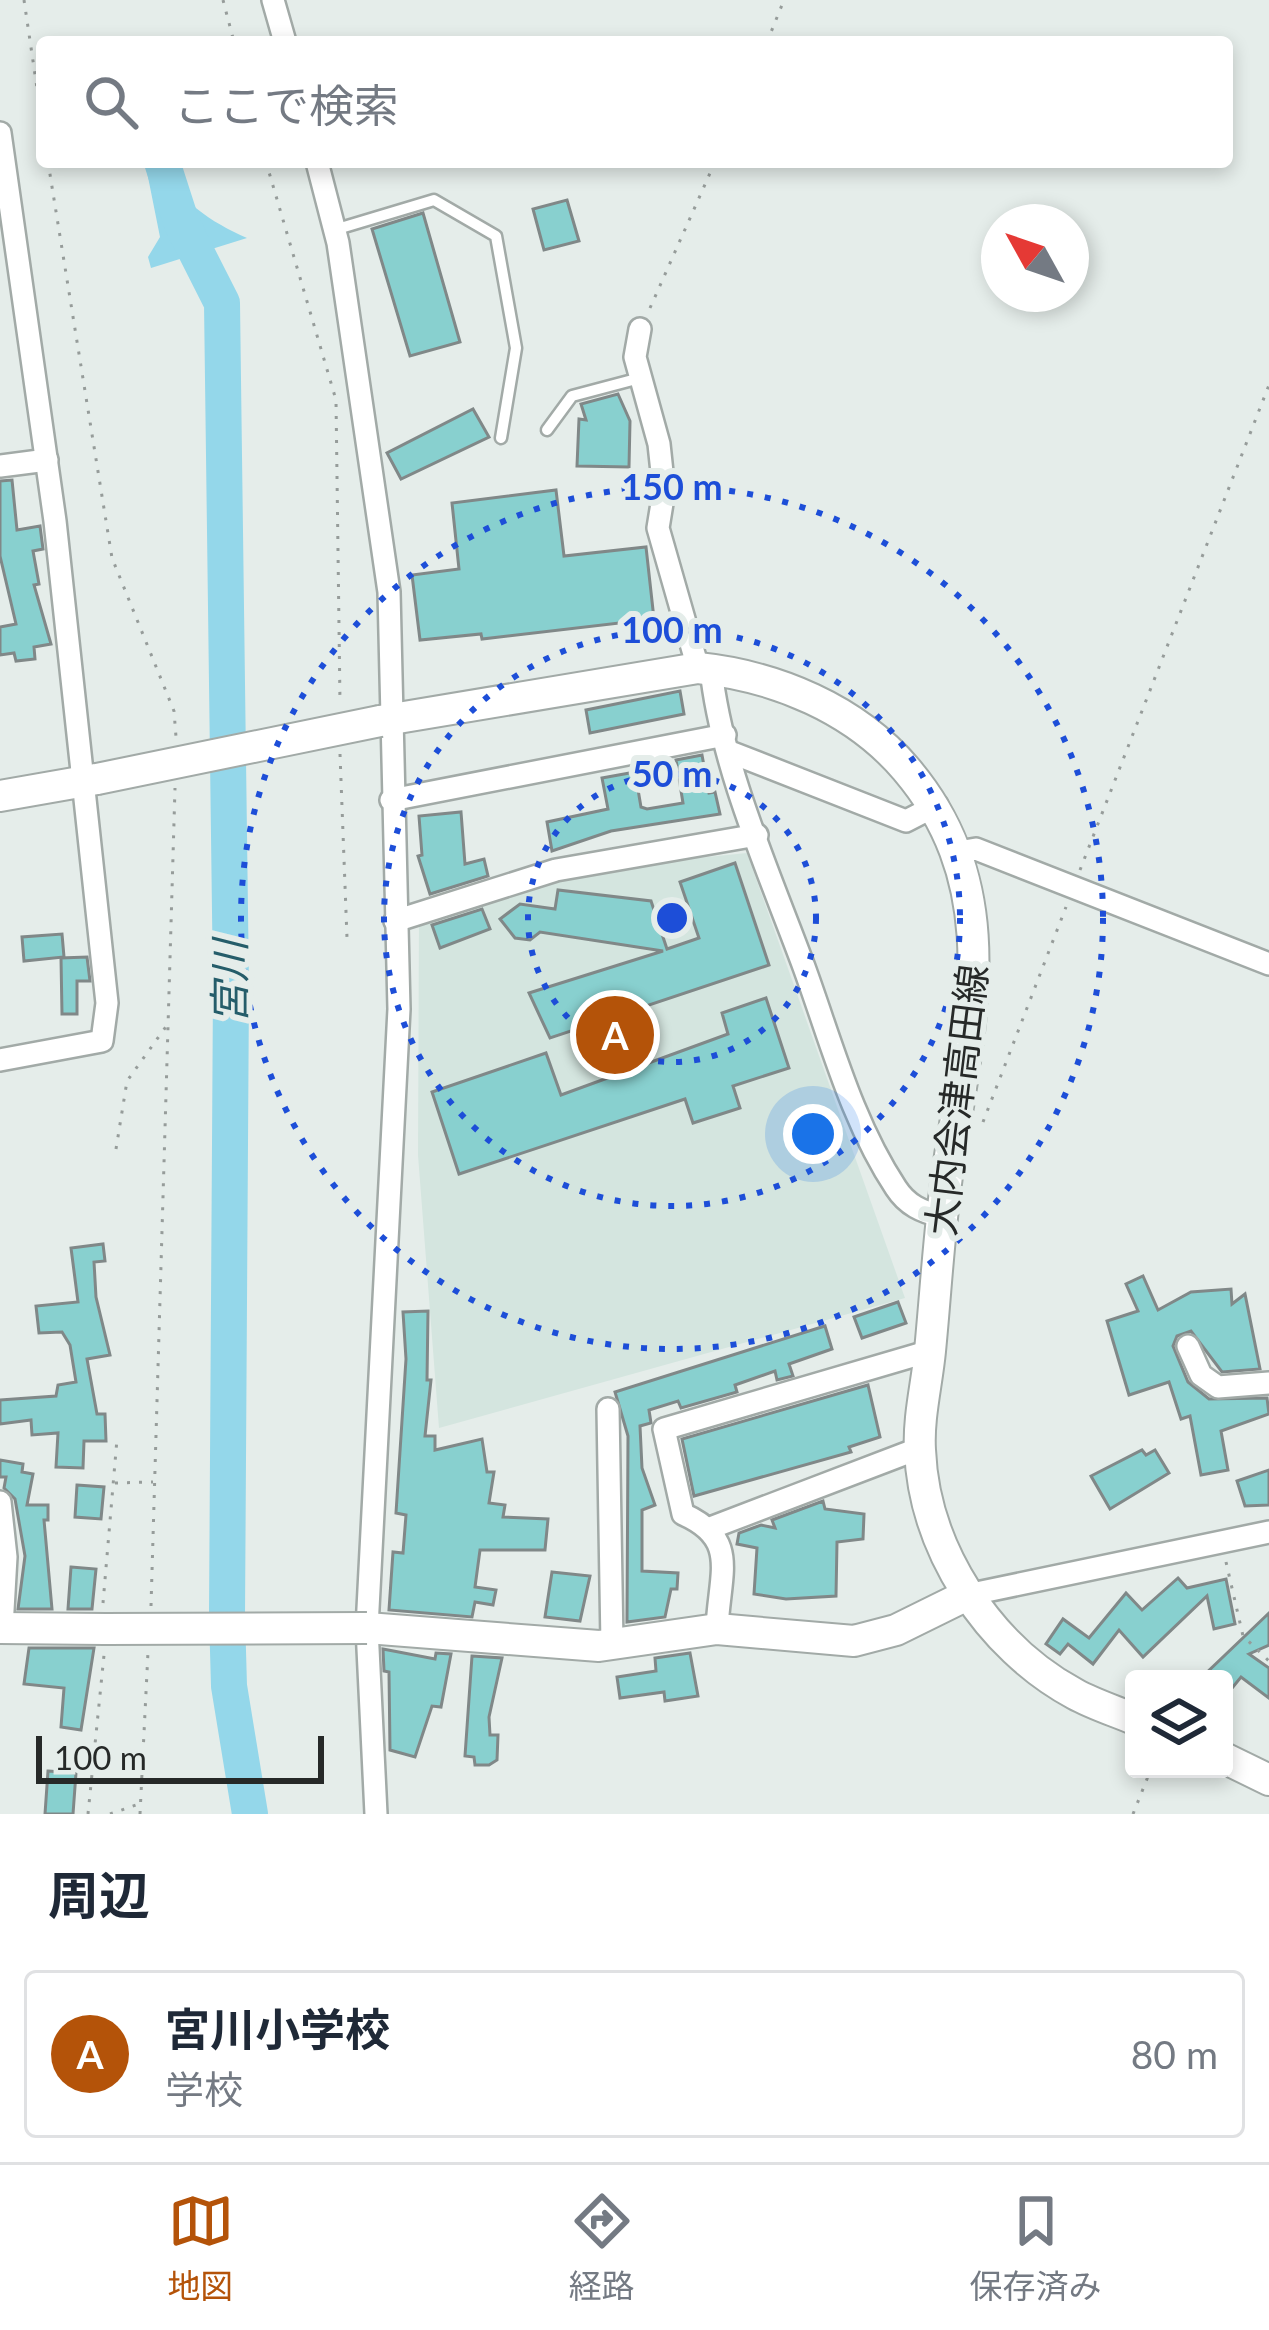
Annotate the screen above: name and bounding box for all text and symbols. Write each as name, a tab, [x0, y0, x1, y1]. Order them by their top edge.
search box	[36, 36, 1233, 168]
icon: search	[78, 69, 144, 135]
text: ここで検索	[174, 78, 399, 132]
north arrow	[981, 204, 1089, 312]
text: 150 m	[621, 464, 723, 508]
text: 100 m	[621, 607, 723, 651]
text: 50 m	[632, 751, 712, 795]
centre of rings	[651, 897, 693, 939]
water label: 宮川	[204, 936, 254, 1024]
street label: 大内会津高田線	[917, 962, 995, 1238]
pin: A	[576, 990, 654, 1080]
your location	[783, 1104, 843, 1164]
map controls	[1125, 1670, 1233, 1778]
button: layers	[1125, 1670, 1233, 1778]
scale bar	[36, 1730, 324, 1783]
text: 100 m	[54, 1737, 147, 1777]
text: 周辺	[48, 1864, 150, 1925]
text: 宮川小学校	[165, 2002, 390, 2056]
text: A	[76, 2031, 104, 2077]
text: 80 m	[1131, 2031, 1218, 2077]
text: 学校	[165, 2066, 243, 2112]
tab: 地図	[168, 2188, 234, 2308]
tab: 経路	[569, 2188, 635, 2308]
tab: 保存済み	[970, 2188, 1102, 2308]

